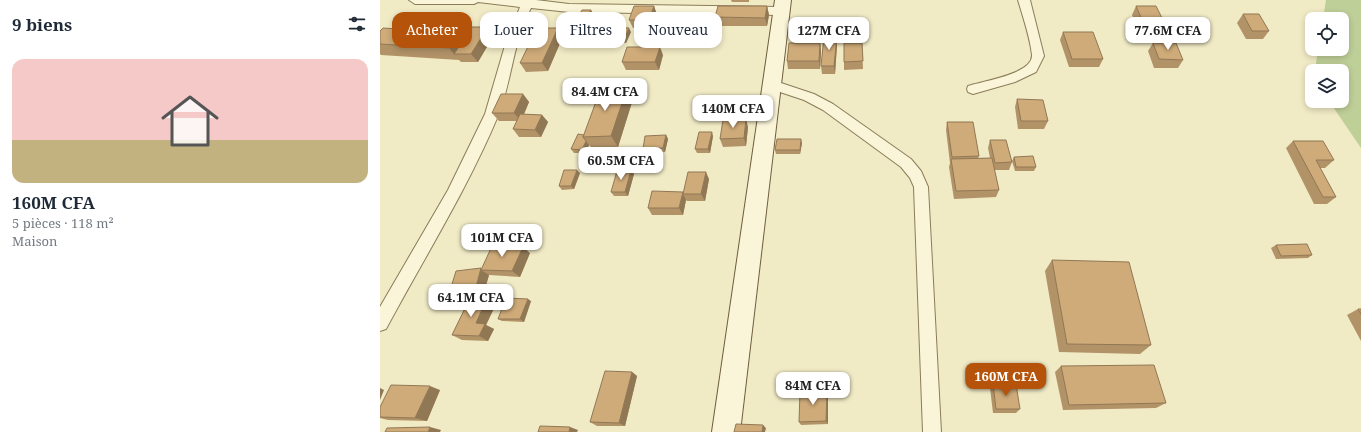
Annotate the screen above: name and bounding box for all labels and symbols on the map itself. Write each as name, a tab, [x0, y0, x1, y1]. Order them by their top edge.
pin: 127M CFA	[788, 17, 870, 51]
pin: 77.6M CFA	[1122, 17, 1214, 51]
pin: 84.4M CFA	[559, 78, 651, 112]
pin: 140M CFA	[692, 95, 774, 129]
pin: 60.5M CFA	[575, 147, 667, 181]
pin: 101M CFA	[461, 224, 543, 258]
pin: 64.1M CFA	[425, 284, 517, 318]
pin: 160M CFA	[965, 363, 1047, 397]
pin: 84M CFA	[776, 372, 850, 406]

